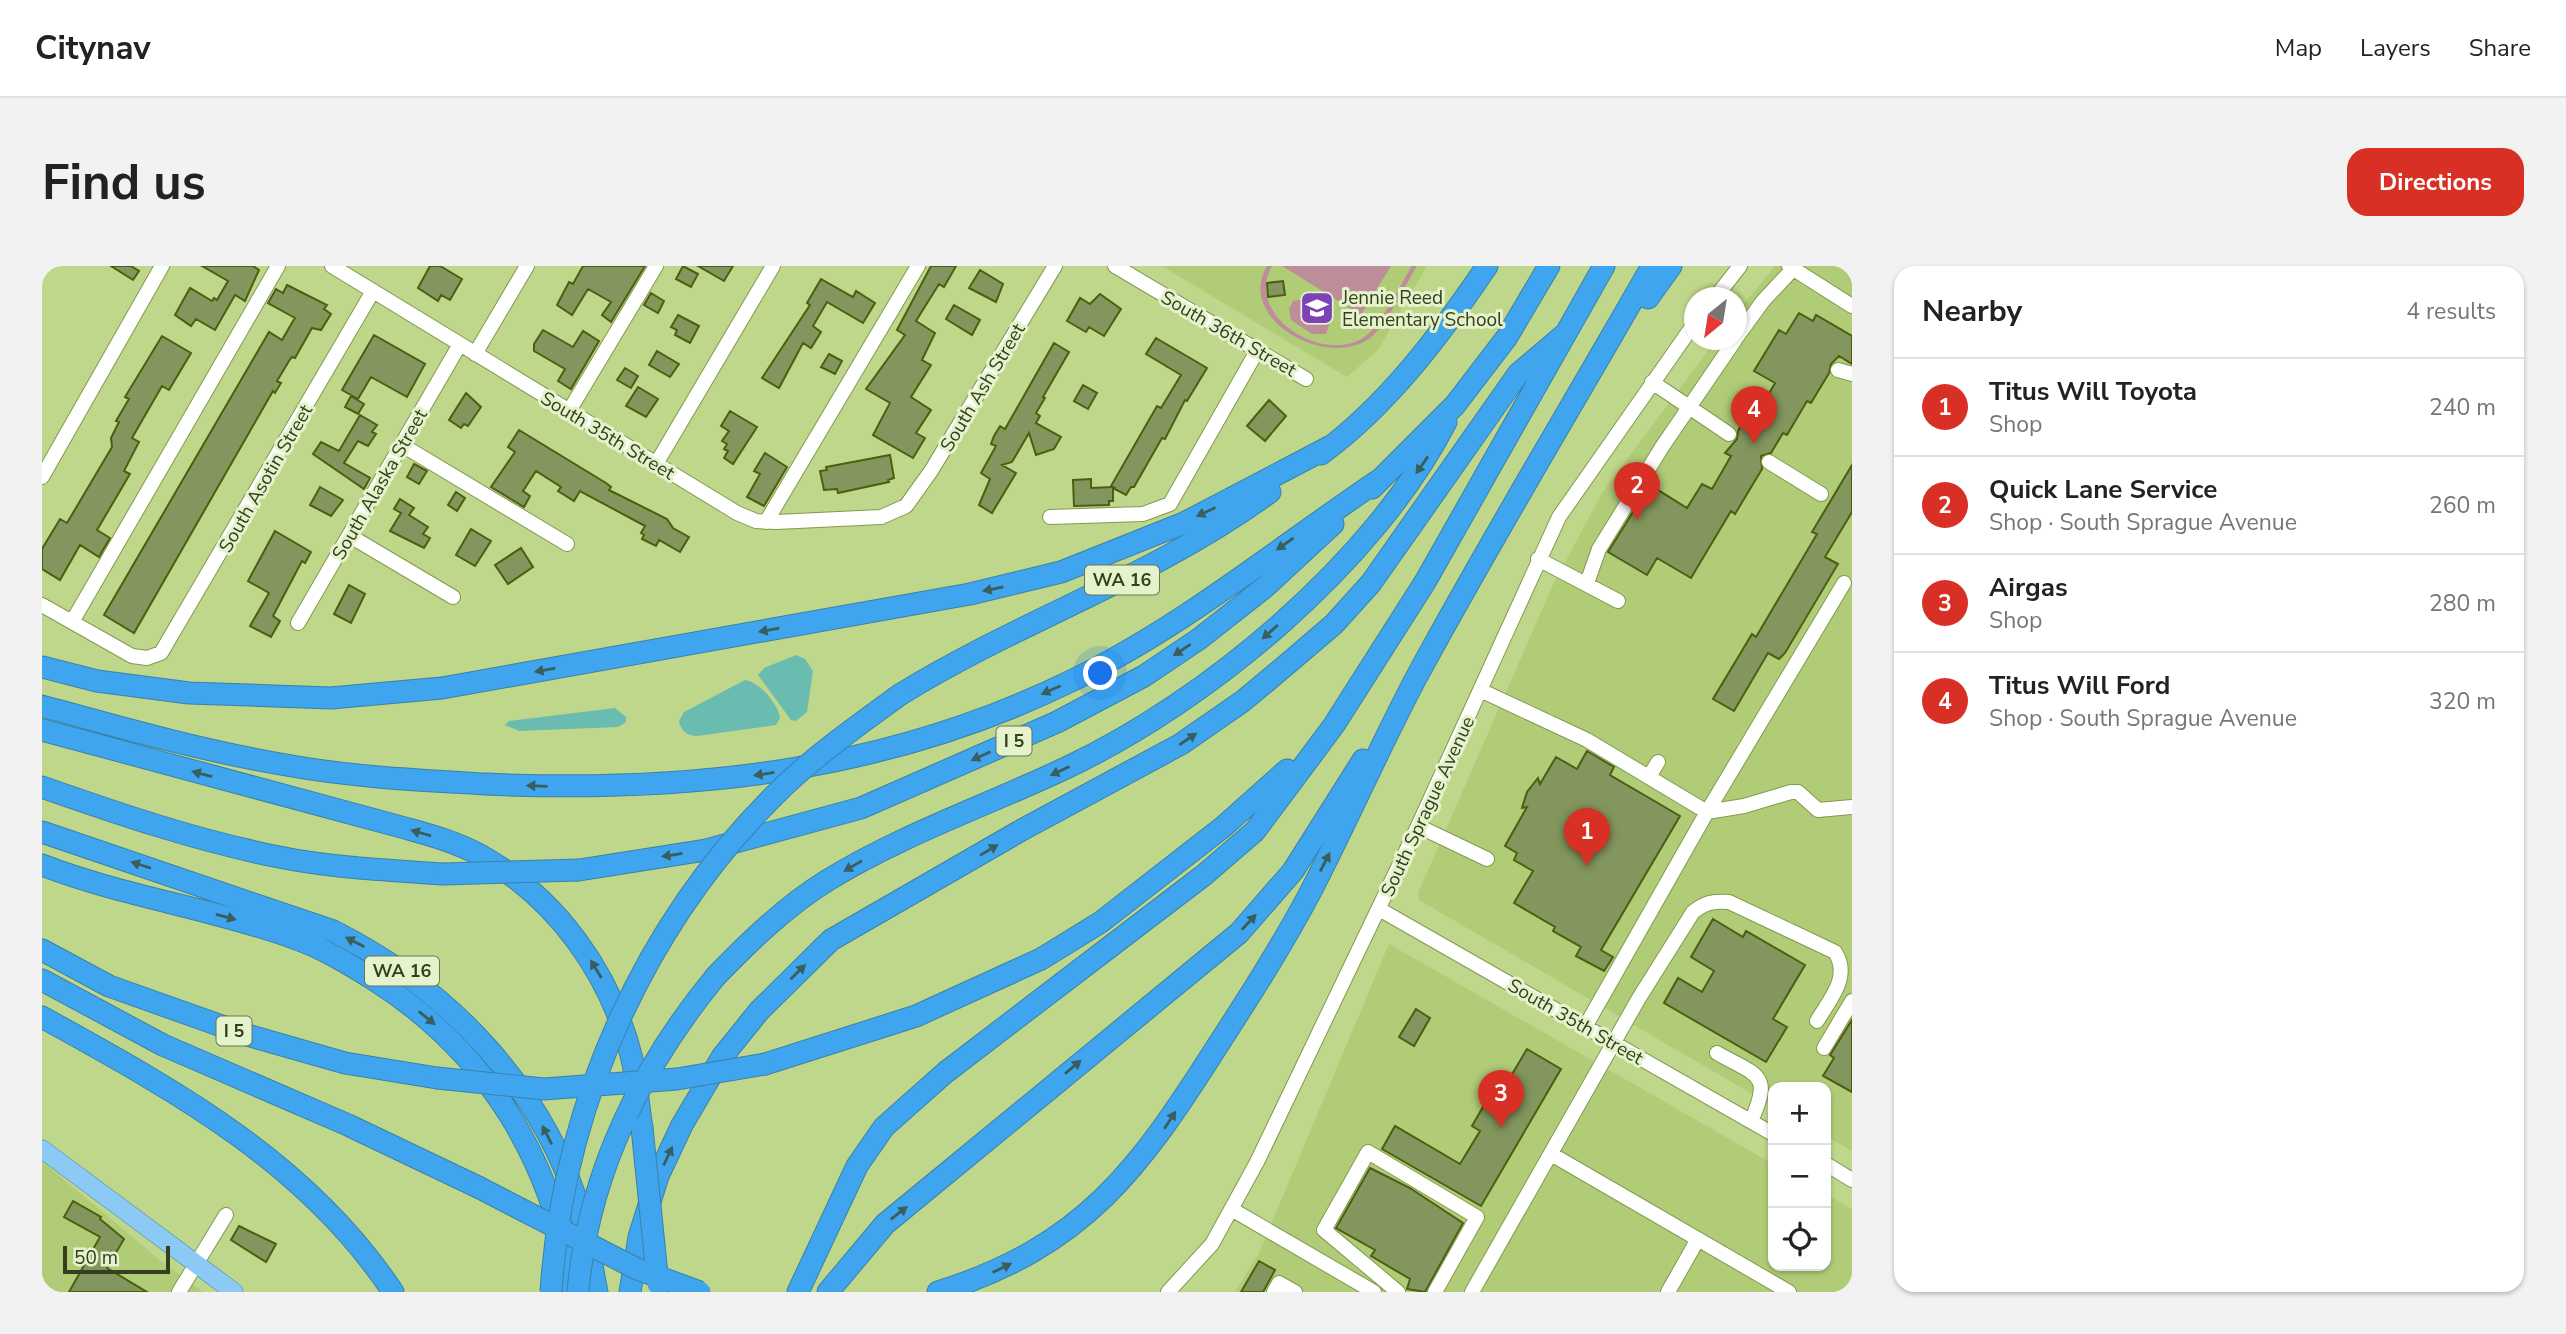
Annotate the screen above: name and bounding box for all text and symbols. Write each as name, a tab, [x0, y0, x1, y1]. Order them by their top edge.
text: Citynav	[35, 26, 151, 71]
text: Map	[2275, 32, 2322, 64]
text: Layers	[2360, 32, 2431, 64]
text: Share	[2469, 32, 2531, 64]
button: Directions	[2347, 148, 2524, 216]
text: Find us	[42, 149, 206, 216]
street label: South 36th Street	[1156, 285, 1301, 383]
place label: Jennie Reed Elementary School	[1341, 285, 1503, 333]
north arrow	[1684, 287, 1747, 350]
school or university icon: Jennie Reed Elementary School	[1298, 289, 1336, 327]
text: Nearby	[1922, 291, 2022, 332]
text: 4 results	[2406, 296, 2496, 327]
street label: South Ash Street	[934, 318, 1032, 457]
text: Titus Will Toyota	[1989, 374, 2197, 409]
street label: South 35th Street	[536, 386, 680, 486]
pin: 4	[1731, 386, 1777, 444]
text: 1	[1938, 392, 1952, 423]
text: 240 m	[2429, 392, 2496, 423]
street label: South Asotin Street	[213, 399, 319, 557]
street label: South Alaska Street	[326, 404, 434, 565]
text: Shop	[1989, 409, 2042, 440]
one-way arrow	[1415, 456, 1429, 474]
pin: 2	[1614, 462, 1660, 520]
text: Quick Lane Service	[1989, 472, 2217, 507]
text: 2	[1938, 490, 1952, 521]
text: 260 m	[2429, 490, 2496, 521]
one-way arrow	[1196, 507, 1216, 518]
text: Shop · South Sprague Avenue	[1989, 507, 2297, 538]
one-way arrow	[1276, 537, 1294, 551]
road number: WA 16	[1085, 566, 1159, 594]
text: Airgas	[1989, 570, 2068, 605]
one-way arrow	[982, 583, 1004, 594]
text: 3	[1938, 588, 1952, 619]
text: 280 m	[2429, 588, 2496, 619]
text: Shop	[1989, 605, 2042, 636]
one-way arrow	[758, 624, 780, 635]
one-way arrow	[1261, 624, 1278, 640]
one-way arrow	[1173, 643, 1191, 657]
your location	[1083, 656, 1117, 690]
one-way arrow	[534, 664, 556, 675]
text: Titus Will Ford	[1989, 668, 2170, 703]
one-way arrow	[1041, 684, 1061, 696]
text: 4	[1938, 686, 1952, 717]
text: 320 m	[2429, 686, 2496, 717]
text: Shop · South Sprague Avenue	[1989, 703, 2297, 734]
street label: South Sprague Avenue	[1375, 712, 1481, 901]
road number: I 5	[996, 727, 1032, 756]
one-way arrow	[1178, 733, 1197, 746]
one-way arrow	[971, 750, 991, 762]
one-way arrow	[1050, 765, 1070, 777]
one-way arrow	[191, 768, 212, 778]
one-way arrow	[753, 769, 775, 780]
one-way arrow	[526, 780, 548, 792]
pin: 1	[1564, 808, 1610, 866]
one-way arrow	[411, 827, 432, 837]
one-way arrow	[979, 844, 999, 857]
one-way arrow	[661, 850, 683, 861]
one-way arrow	[1319, 852, 1330, 872]
one-way arrow	[130, 859, 151, 870]
one-way arrow	[844, 860, 863, 872]
one-way arrow	[215, 912, 237, 923]
one-way arrow	[1240, 914, 1256, 931]
one-way arrow	[345, 936, 365, 947]
road number: WA 16	[365, 956, 439, 986]
one-way arrow	[590, 960, 603, 979]
one-way arrow	[790, 964, 806, 981]
street label: South 35th Street	[1503, 973, 1648, 1071]
one-way arrow	[418, 1010, 436, 1025]
road number: I 5	[216, 1016, 252, 1046]
one-way arrow	[1065, 1060, 1082, 1075]
pin: 3	[1478, 1070, 1524, 1128]
map controls	[1768, 1082, 1831, 1271]
button: +	[1768, 1082, 1831, 1145]
one-way arrow	[1164, 1110, 1177, 1130]
one-way arrow	[541, 1125, 552, 1145]
button: −	[1768, 1145, 1831, 1208]
one-way arrow	[662, 1146, 673, 1166]
one-way arrow	[890, 1206, 908, 1221]
button: locate	[1768, 1208, 1831, 1271]
scale bar	[63, 1243, 170, 1275]
text: 50 m	[74, 1245, 118, 1271]
one-way arrow	[992, 1263, 1012, 1274]

